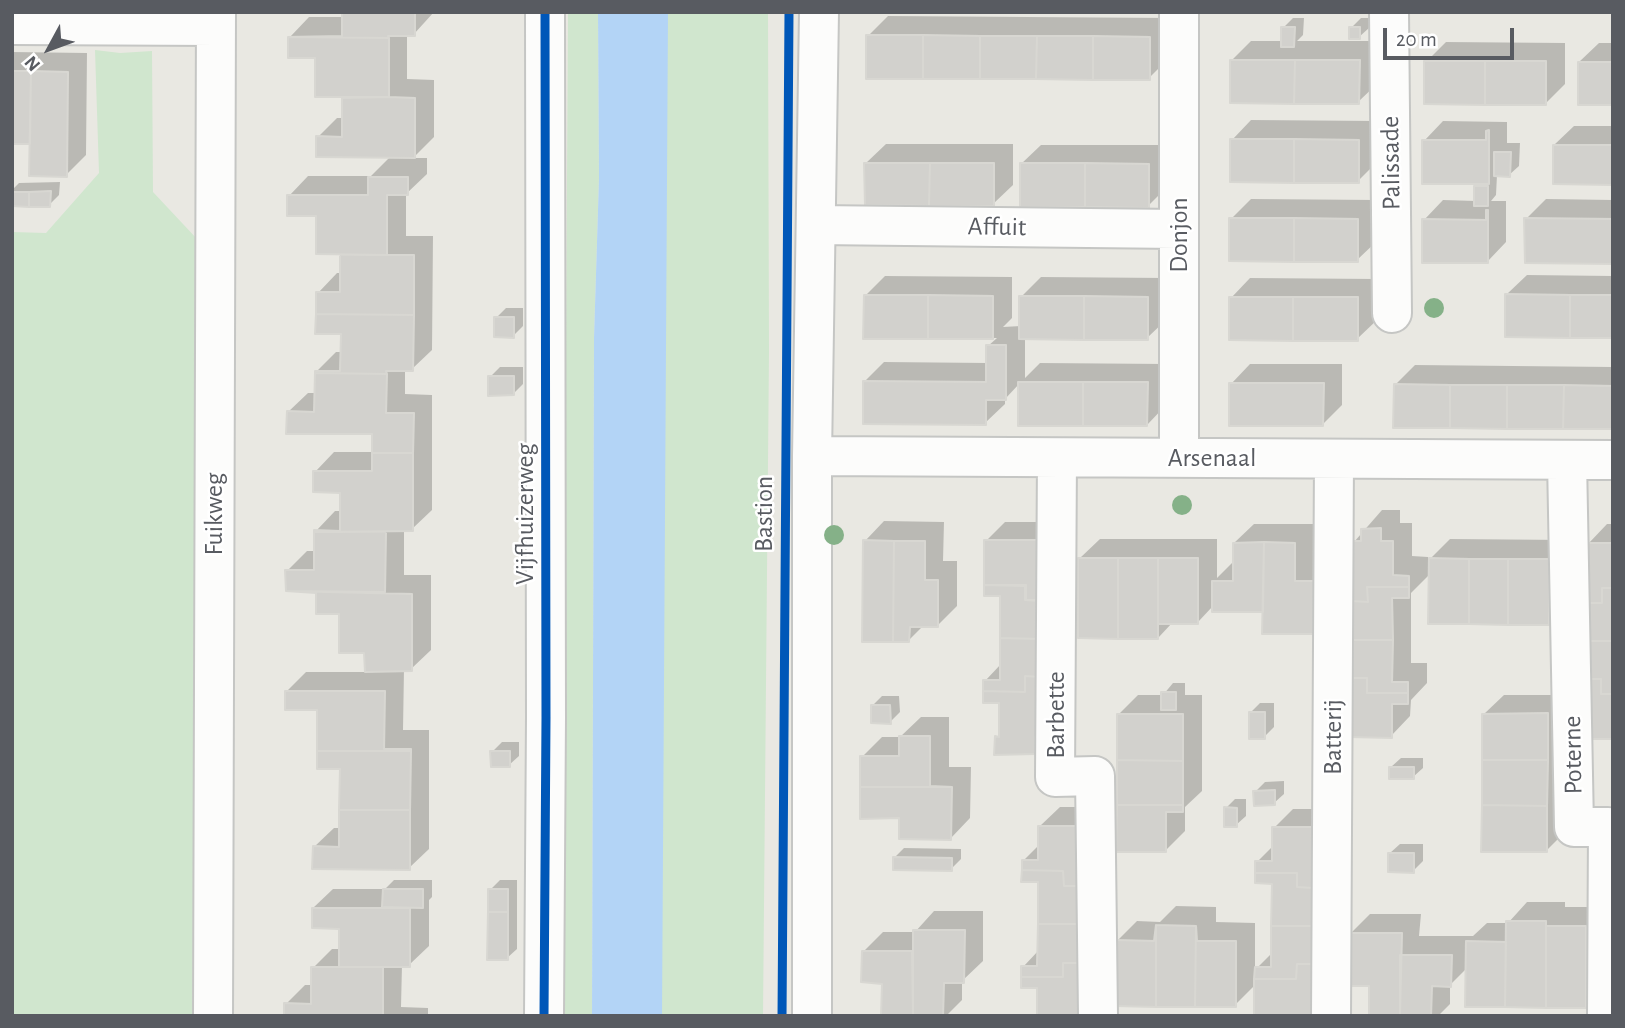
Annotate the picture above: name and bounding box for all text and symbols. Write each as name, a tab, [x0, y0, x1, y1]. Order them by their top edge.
north arrow	[14, 14, 84, 84]
scale bar	[1387, 14, 1518, 58]
text: 20 m	[1396, 29, 1437, 50]
text: N	[21, 52, 44, 74]
street label: Palissade	[1375, 116, 1407, 210]
street label: Donjon	[1163, 197, 1195, 273]
street label: Affuit	[967, 211, 1027, 243]
street label: Arsenaal	[1168, 442, 1256, 474]
street label: Vijfhuizerweg	[509, 443, 541, 585]
street label: Fuikweg	[198, 472, 230, 556]
street label: Bastion	[748, 476, 780, 552]
street label: Barbette	[1040, 671, 1072, 759]
street label: Batterij	[1317, 699, 1349, 775]
street label: Poterne	[1557, 715, 1589, 795]

